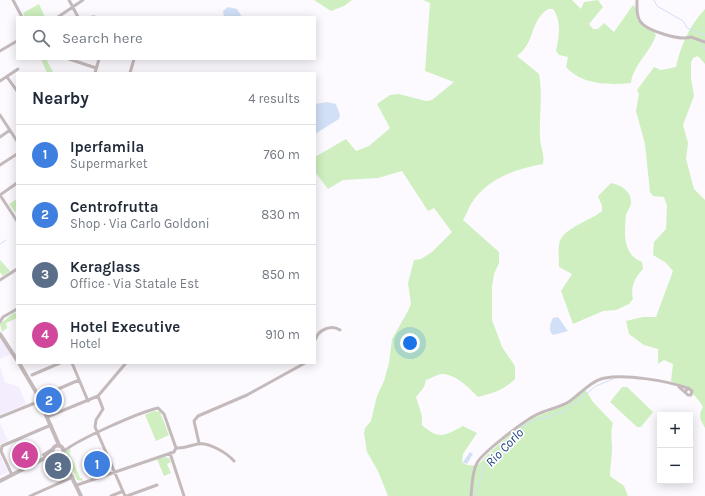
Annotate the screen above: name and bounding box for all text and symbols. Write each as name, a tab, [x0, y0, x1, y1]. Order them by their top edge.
search box	[16, 16, 316, 60]
icon: search	[30, 27, 52, 49]
text: Search here	[62, 29, 143, 47]
text: Nearby	[32, 88, 89, 108]
text: 4 results	[248, 91, 300, 106]
text: Iperfamila	[70, 138, 144, 156]
text: 1	[43, 147, 47, 162]
text: 760 m	[263, 147, 300, 162]
text: Supermarket	[70, 156, 148, 171]
text: Centrofrutta	[70, 198, 159, 216]
text: 2	[41, 207, 49, 222]
text: 830 m	[261, 207, 300, 222]
text: Shop · Via Carlo Goldoni	[70, 216, 210, 231]
text: Keraglass	[70, 258, 140, 276]
text: 3	[41, 267, 49, 282]
text: 850 m	[262, 267, 300, 282]
text: Office · Via Statale Est	[70, 276, 199, 291]
text: Hotel Executive	[70, 318, 180, 336]
text: 4	[41, 327, 49, 342]
text: 910 m	[265, 327, 300, 342]
your location	[400, 333, 420, 353]
text: Hotel	[70, 336, 101, 351]
pin: 2	[36, 385, 62, 415]
map controls	[657, 412, 693, 484]
button: +	[657, 412, 693, 448]
water label: Rio Corlo	[482, 425, 527, 470]
pin: 4	[12, 440, 38, 470]
button: −	[657, 448, 693, 484]
pin: 1	[84, 449, 110, 479]
pin: 3	[45, 451, 71, 481]

